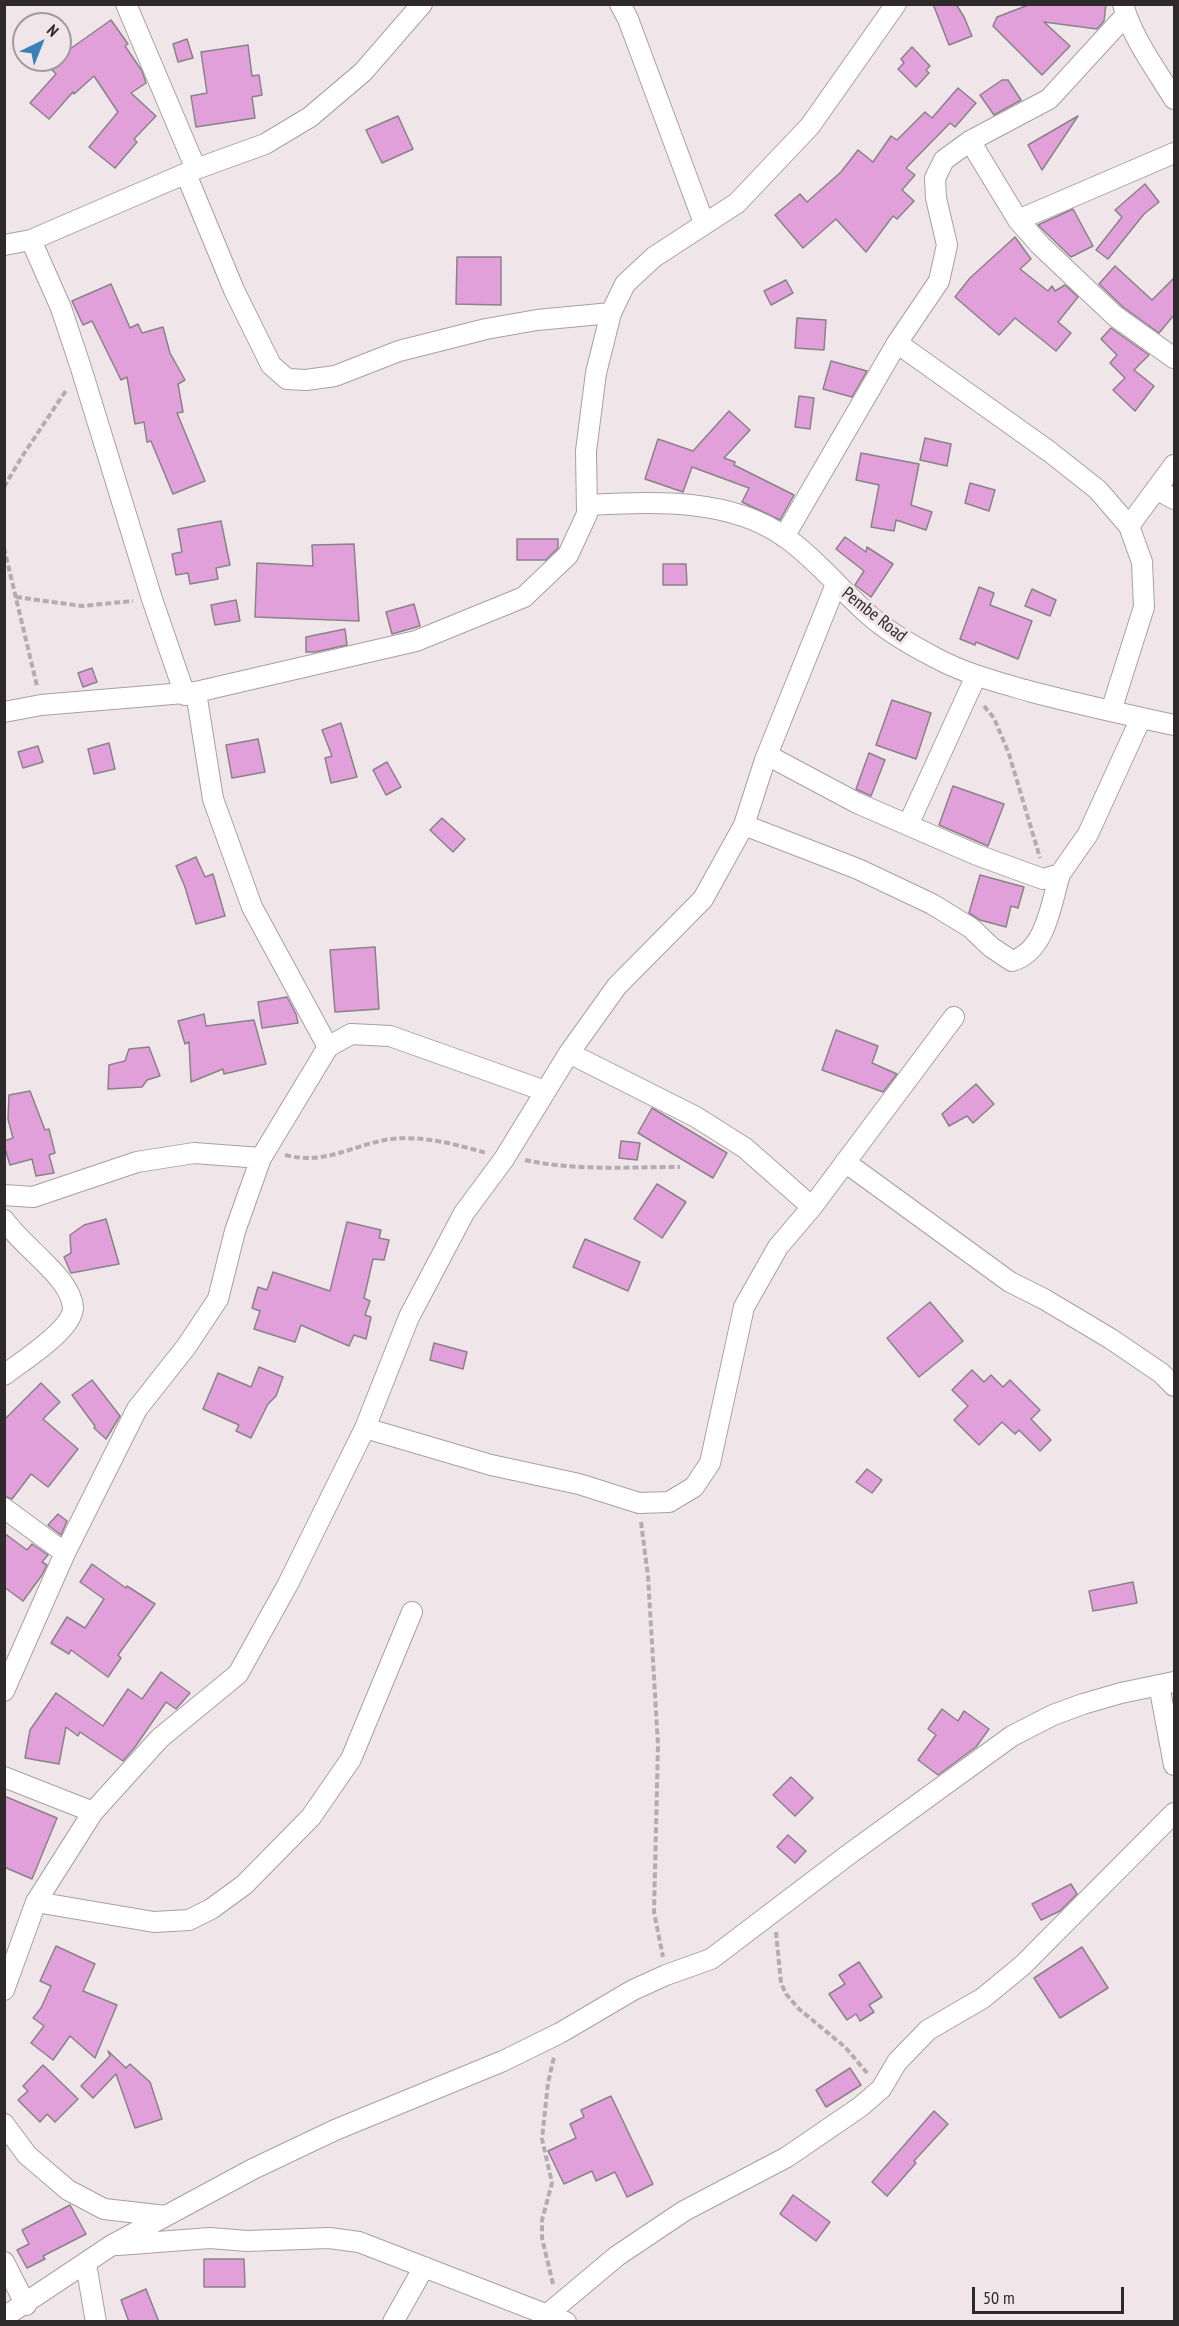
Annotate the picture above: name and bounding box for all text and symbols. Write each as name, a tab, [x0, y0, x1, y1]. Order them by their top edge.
north arrow	[12, 12, 72, 72]
text: N	[43, 20, 63, 41]
street label: Pembe Road	[837, 583, 911, 647]
scale bar	[975, 2275, 1126, 2313]
text: 50 m	[983, 2286, 1015, 2309]

